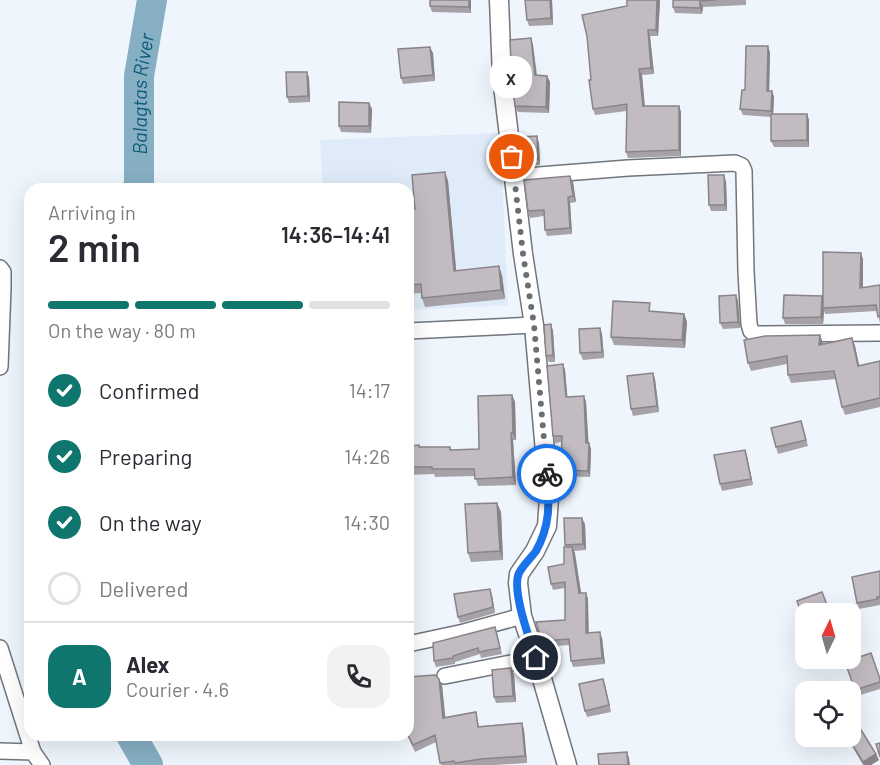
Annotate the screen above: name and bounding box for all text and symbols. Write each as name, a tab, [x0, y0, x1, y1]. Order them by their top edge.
water label: Balagtas River	[127, 31, 158, 155]
callout: x	[491, 55, 533, 97]
text: x	[506, 65, 516, 89]
pin	[486, 131, 537, 182]
icon: bag	[495, 140, 528, 173]
text: Arriving in	[48, 200, 136, 224]
text: 14:36–14:41	[281, 221, 390, 247]
text: 2 min	[48, 223, 141, 270]
text: On the way · 80 m	[48, 318, 196, 342]
icon: check	[48, 374, 81, 407]
text: Confirmed	[99, 377, 199, 403]
text: 14:17	[349, 378, 390, 402]
icon: check	[48, 440, 81, 473]
text: Preparing	[99, 443, 192, 469]
text: 14:26	[344, 444, 390, 468]
courier	[517, 444, 577, 504]
icon: bike	[531, 458, 564, 491]
icon: check	[48, 506, 81, 539]
text: On the way	[99, 509, 202, 535]
text: 14:30	[344, 510, 390, 534]
text: Delivered	[99, 575, 188, 601]
north arrow	[795, 603, 861, 669]
map controls	[795, 603, 861, 747]
pin	[510, 632, 561, 683]
icon: home	[519, 641, 552, 674]
button: phone	[327, 645, 390, 708]
text: Alex	[126, 651, 169, 677]
text: A	[72, 663, 87, 689]
text: Courier · 4.6	[126, 677, 229, 701]
button: locate	[795, 681, 861, 747]

